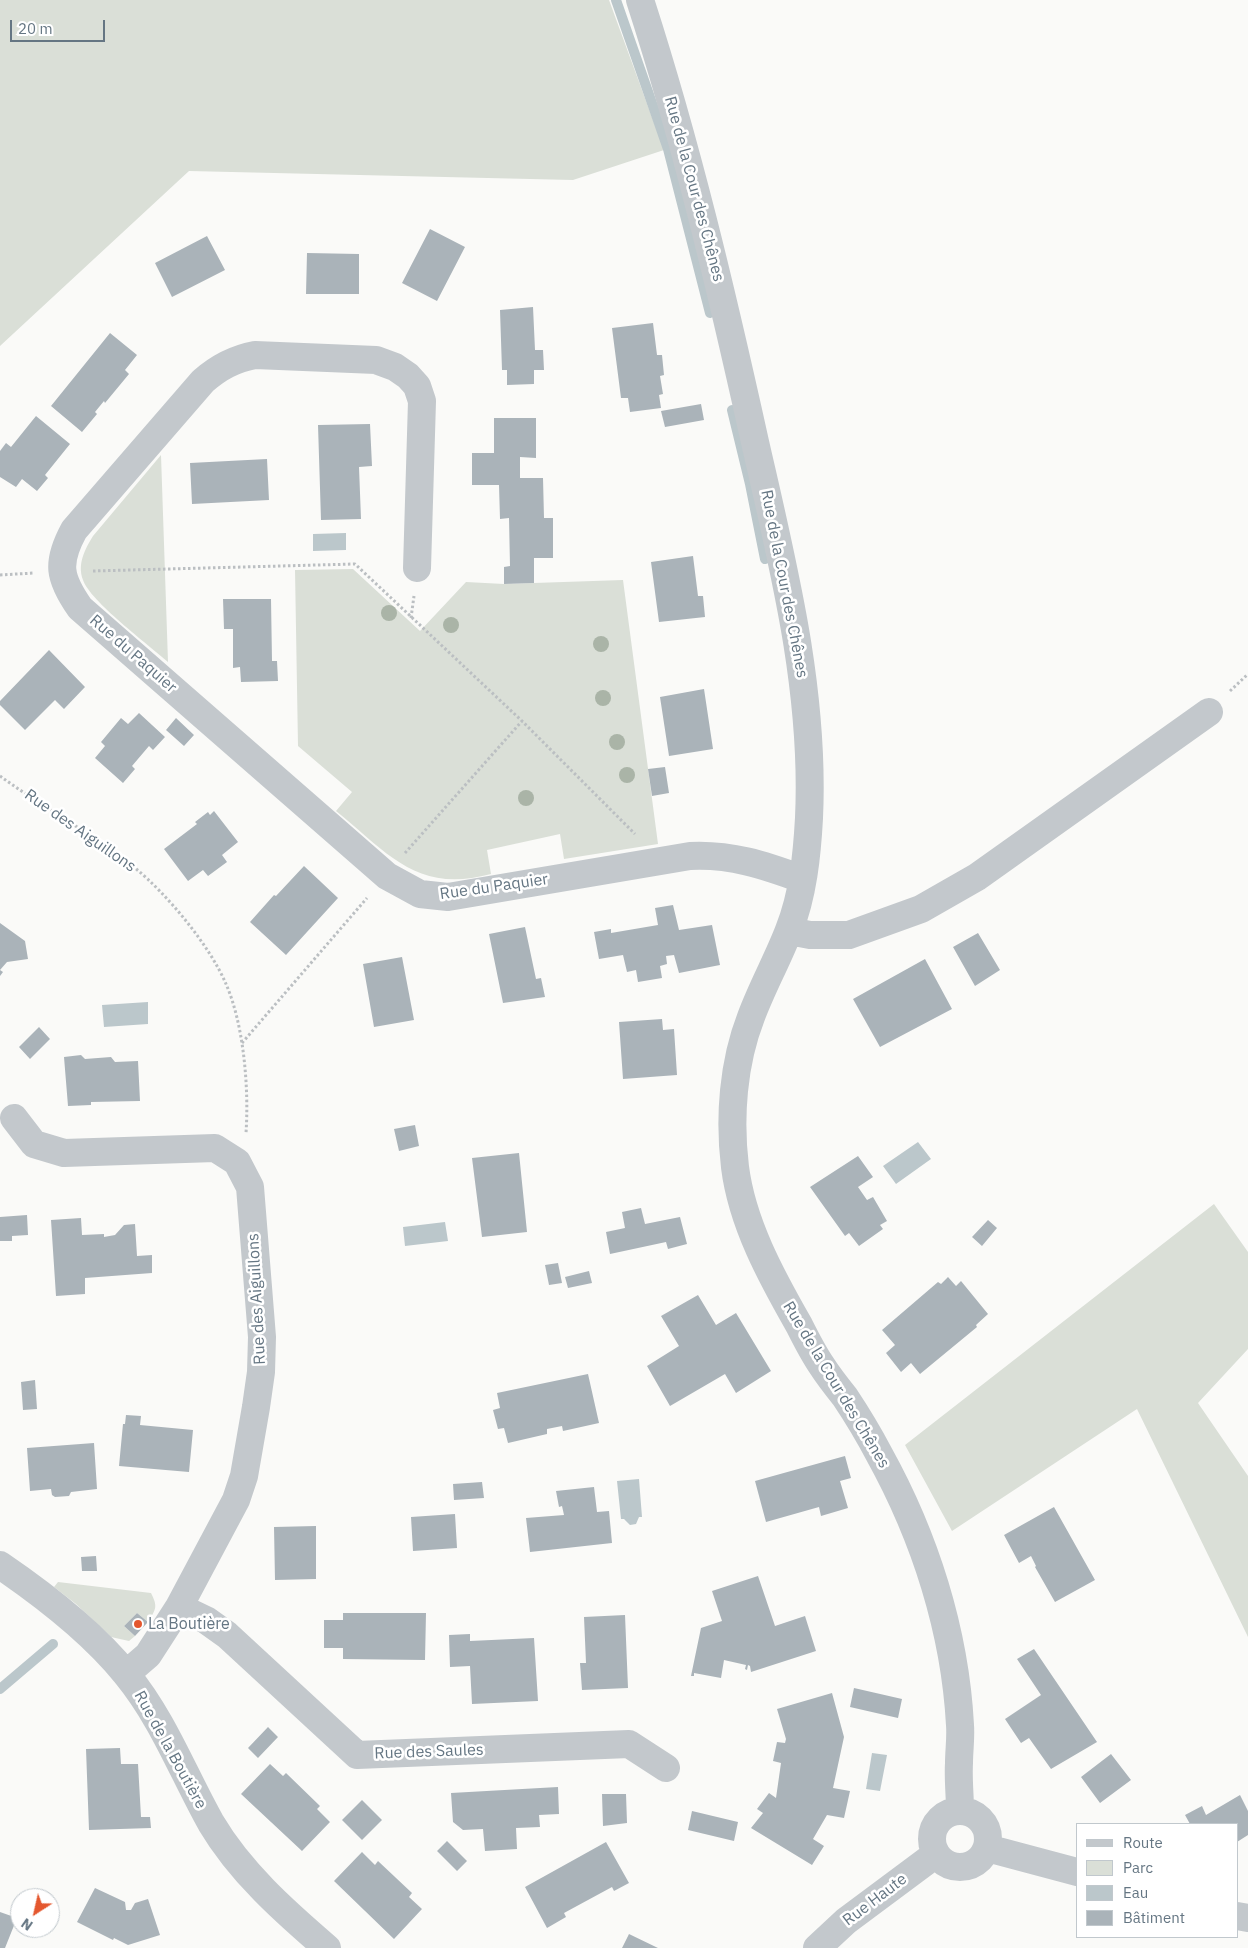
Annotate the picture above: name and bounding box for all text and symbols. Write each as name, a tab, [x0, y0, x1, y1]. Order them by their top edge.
scale bar	[12, 10, 108, 42]
text: 20 m	[18, 19, 53, 38]
street label: Rue de la Cour des Chênes	[660, 94, 728, 284]
street label: Rue de la Cour des Chênes	[756, 488, 812, 680]
street label: Rue du Paquier	[86, 611, 180, 697]
street label: Rue des Aiguillons	[21, 785, 139, 877]
street label: Rue du Paquier	[439, 870, 549, 904]
street label: Rue des Aiguillons	[244, 1233, 270, 1365]
street label: Rue de la Cour des Chênes	[779, 1298, 893, 1472]
place label: La Boutière	[148, 1614, 230, 1634]
marker: La Boutière	[132, 1618, 144, 1630]
street label: Rue de la Boutière	[130, 1688, 210, 1812]
street label: Rue des Saules	[374, 1740, 484, 1764]
legend	[1076, 1823, 1238, 1938]
text: Route	[1123, 1833, 1163, 1852]
text: Parc	[1123, 1858, 1153, 1877]
street label: Rue Haute	[839, 1870, 911, 1930]
text: Eau	[1123, 1883, 1148, 1902]
north arrow	[10, 1888, 60, 1938]
text: Bâtiment	[1123, 1908, 1185, 1927]
text: N	[18, 1914, 36, 1935]

